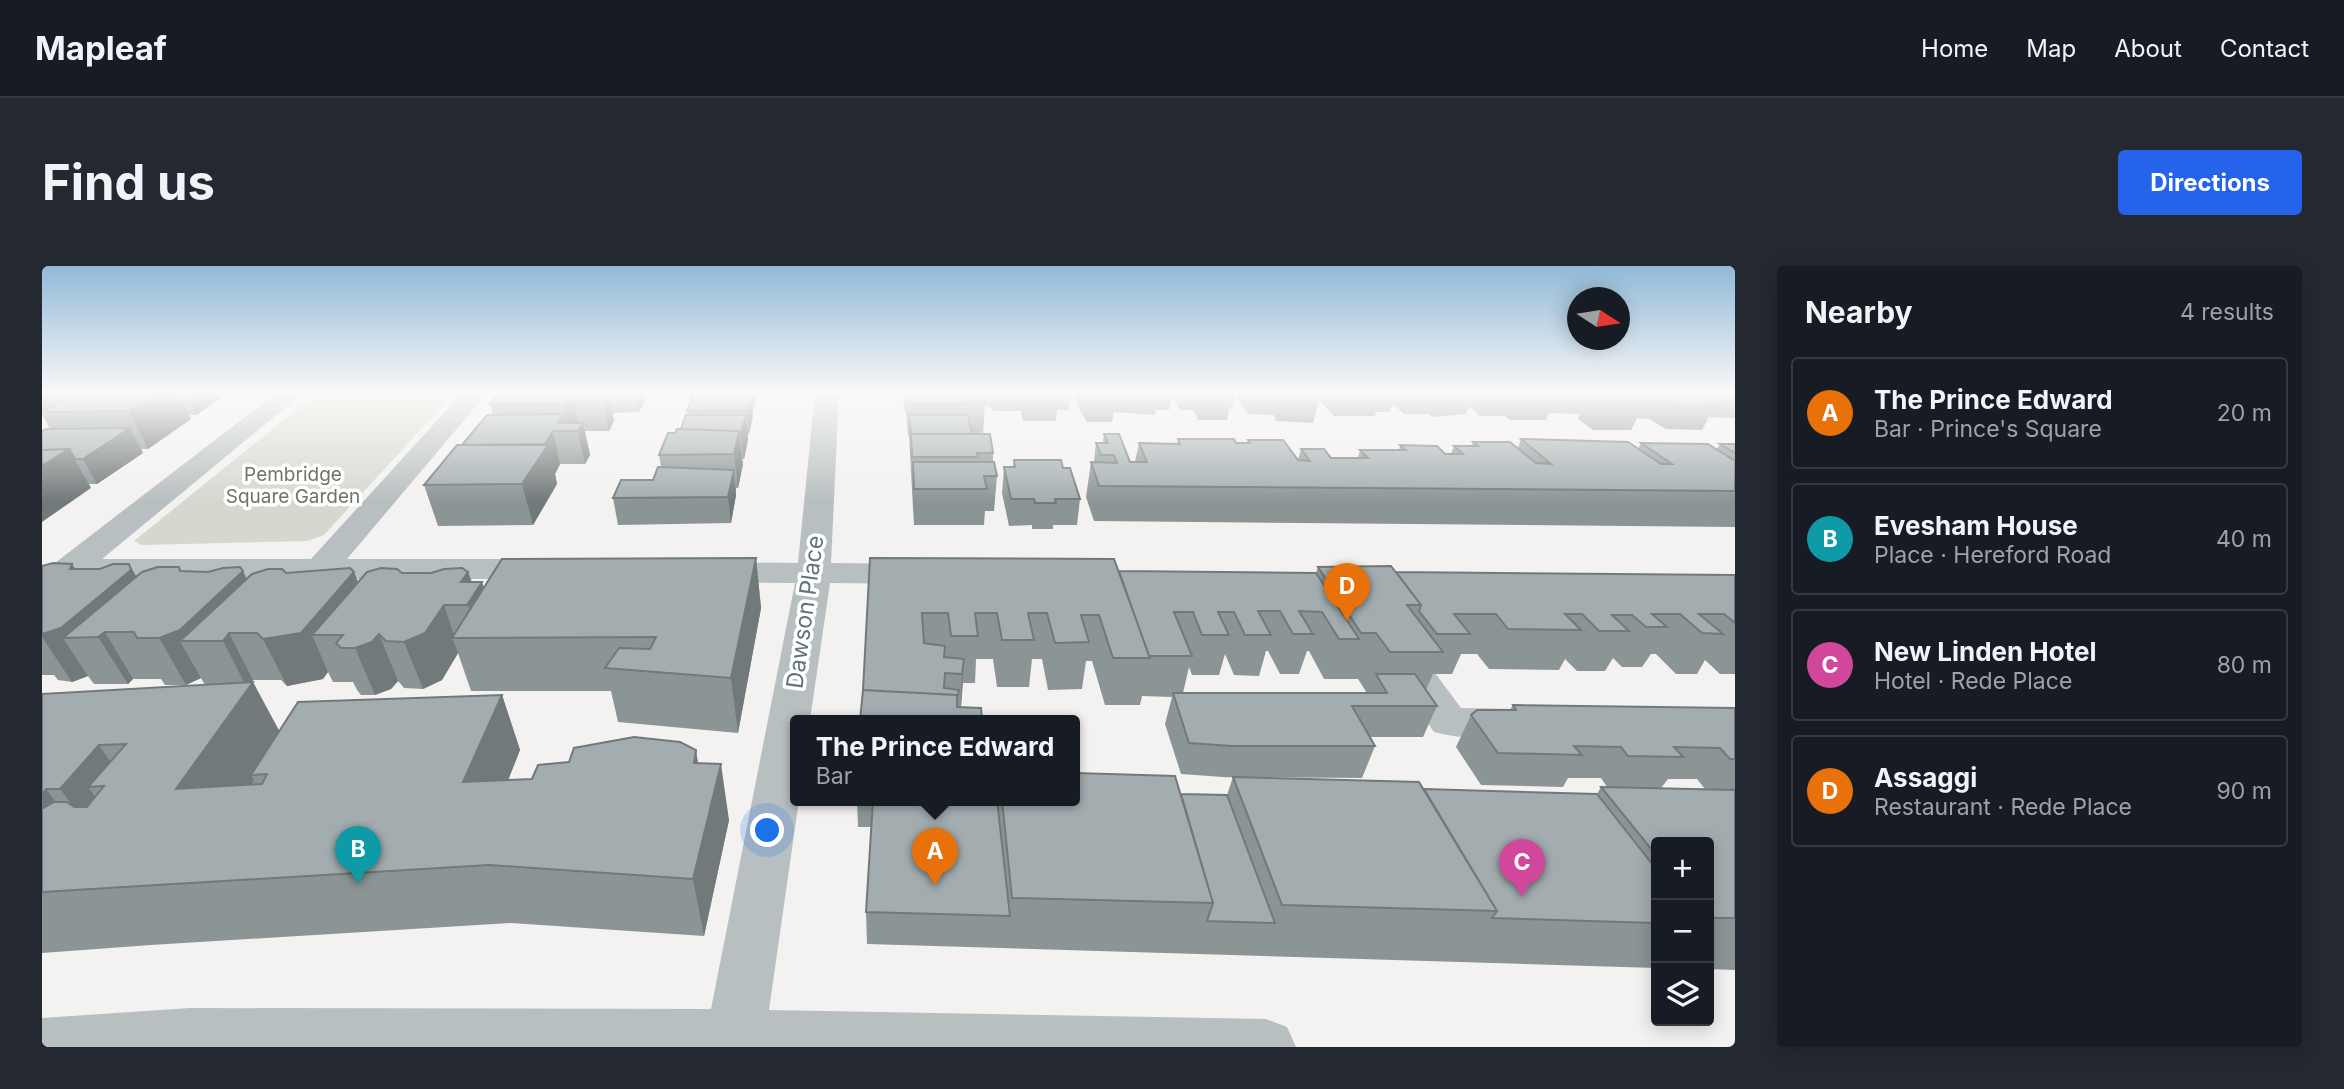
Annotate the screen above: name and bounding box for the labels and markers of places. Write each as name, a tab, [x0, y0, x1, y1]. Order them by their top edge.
pin: D	[1324, 563, 1370, 621]
pin: B	[335, 826, 381, 884]
pin: A	[912, 828, 958, 886]
pin: C	[1499, 839, 1545, 897]

